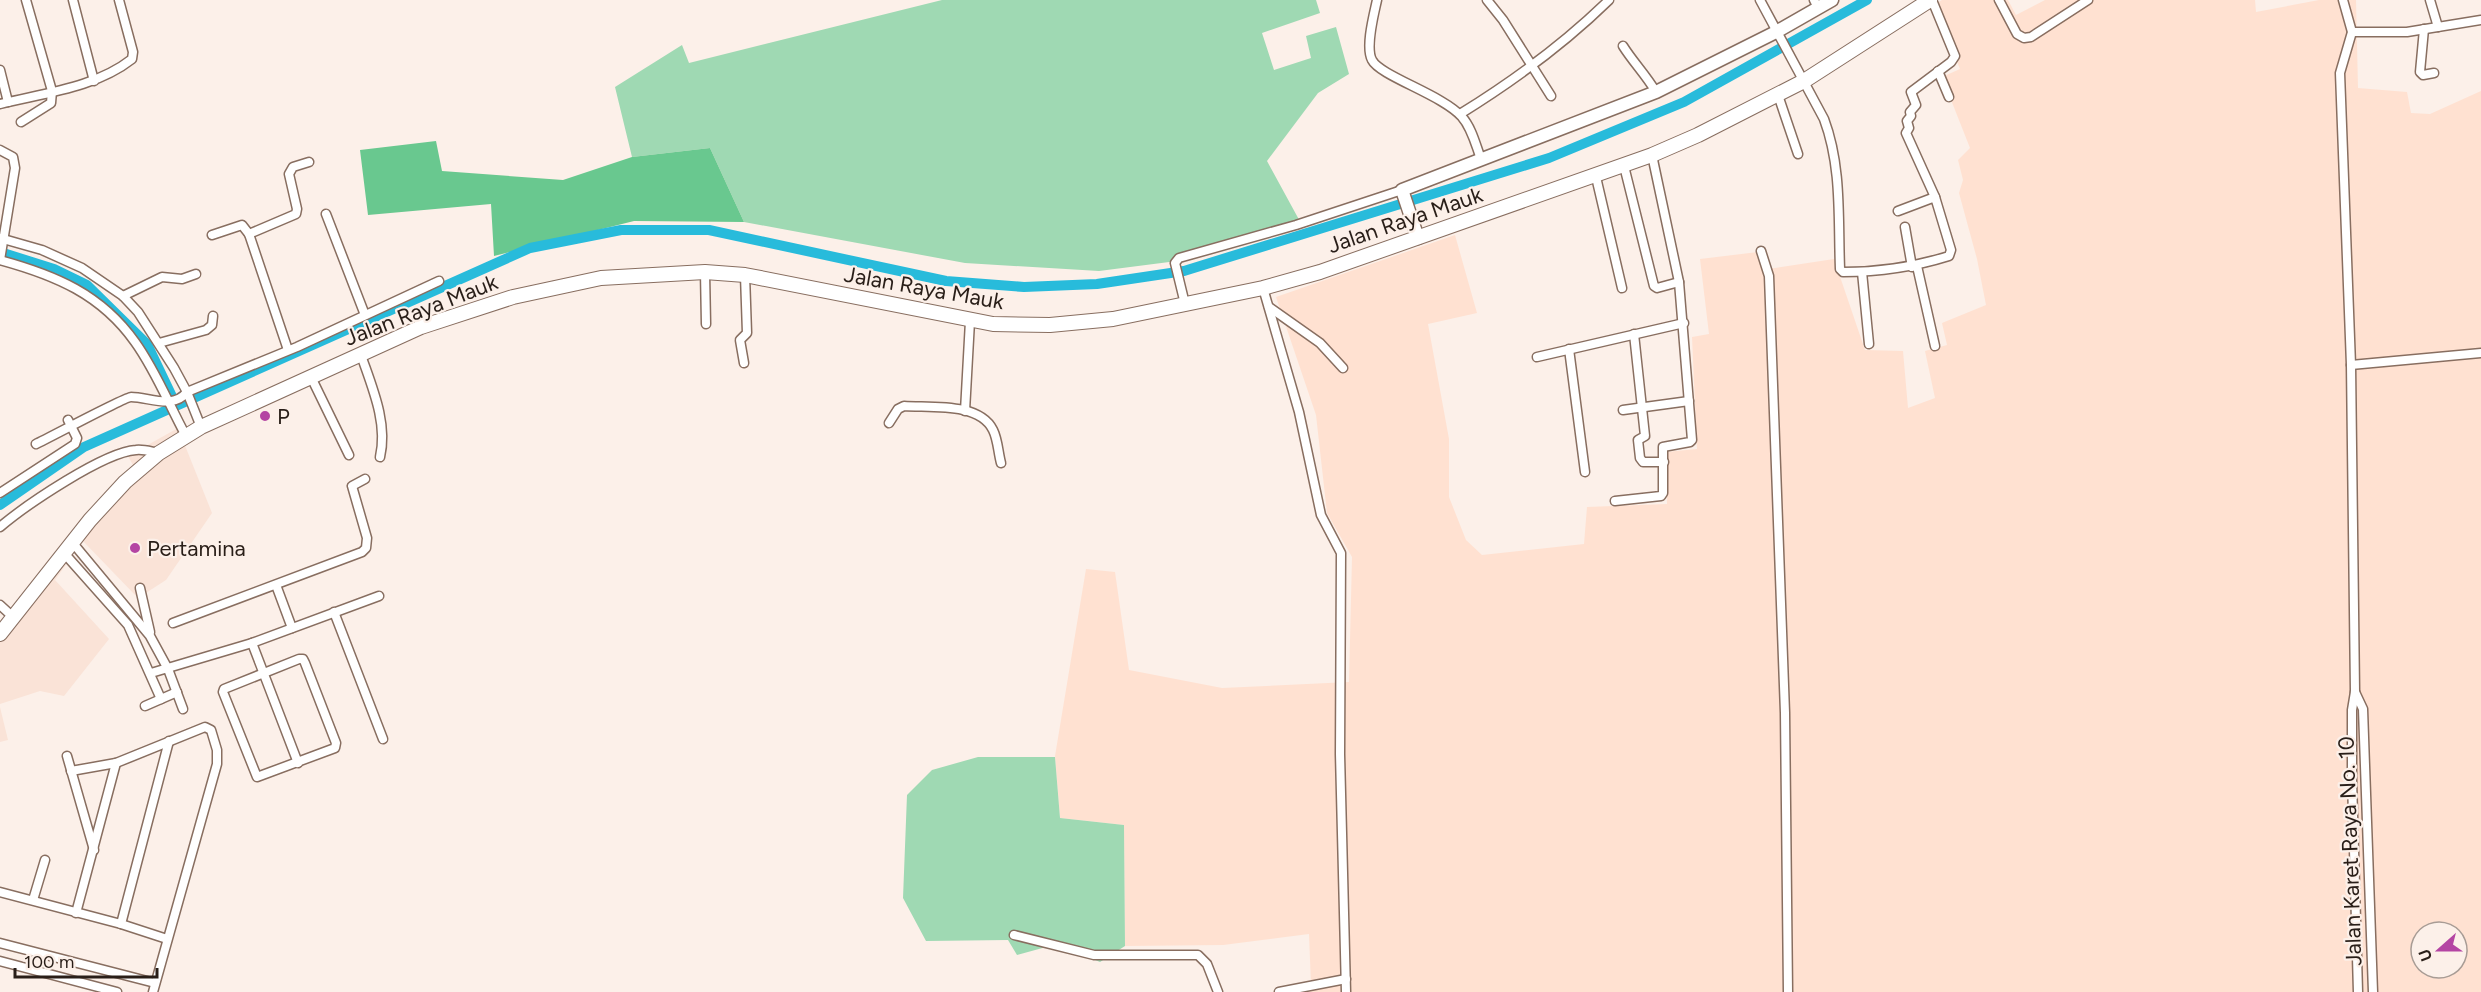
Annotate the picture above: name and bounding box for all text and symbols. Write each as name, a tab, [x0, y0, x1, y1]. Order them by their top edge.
street label: Jalan Raya Mauk	[1324, 181, 1486, 259]
street label: Jalan Raya Mauk	[842, 261, 1006, 315]
street label: Jalan Raya Mauk	[341, 268, 502, 352]
place label: P	[277, 403, 290, 430]
marker: P	[258, 409, 272, 423]
place label: Pertamina	[147, 535, 246, 562]
marker: Pertamina	[128, 541, 142, 555]
street label: Jalan Karet Raya No. 10	[2332, 736, 2368, 966]
north arrow	[2409, 920, 2469, 980]
scale bar	[15, 941, 158, 979]
text: U	[2415, 947, 2436, 964]
text: 100 m	[24, 951, 74, 973]

